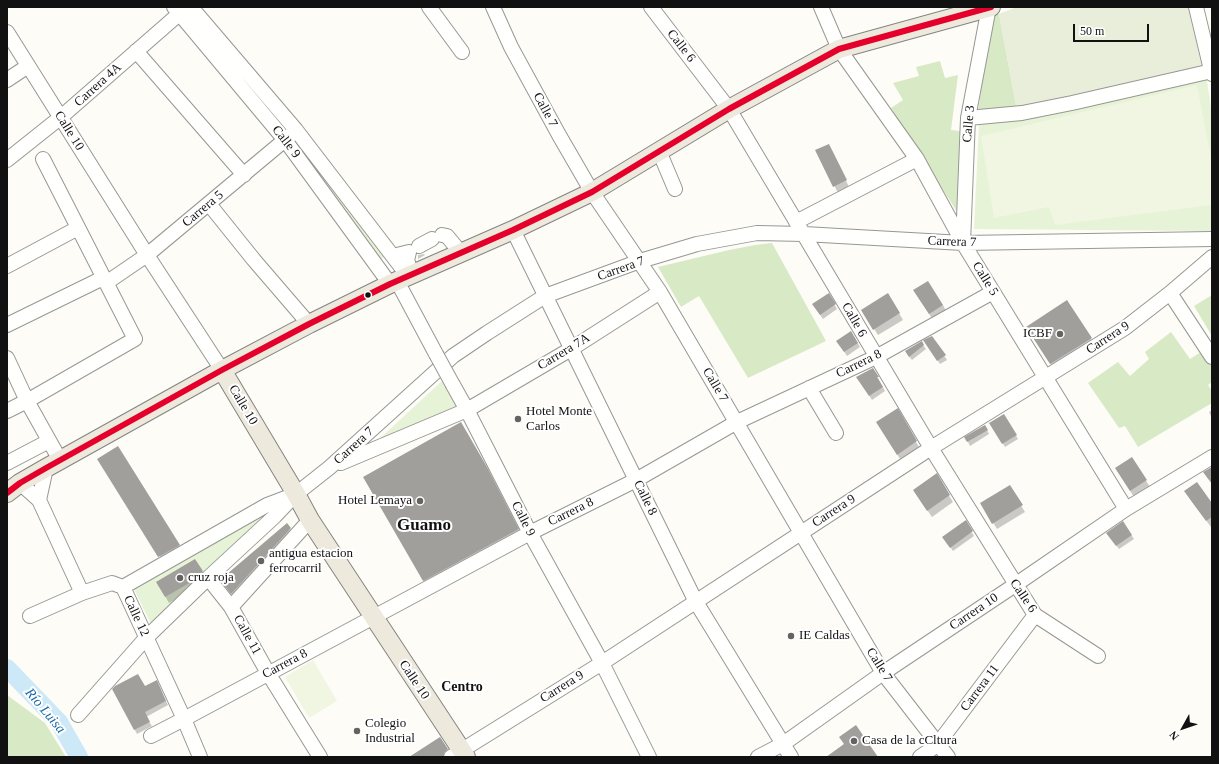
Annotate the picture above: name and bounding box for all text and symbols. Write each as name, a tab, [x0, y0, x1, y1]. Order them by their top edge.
scale bar	[1075, 16, 1151, 42]
text: 50 m	[1080, 24, 1104, 38]
street label: Calle 6	[663, 27, 699, 65]
street label: Carrera 4A	[71, 60, 125, 110]
street label: Calle 7	[529, 90, 561, 130]
street label: Calle 3	[960, 105, 978, 143]
street label: Calle 10	[51, 108, 87, 154]
street label: Calle 9	[268, 123, 304, 161]
street label: Carrera 5	[179, 187, 227, 231]
street label: Carrera 7	[927, 233, 977, 251]
street label: Carrera 7	[595, 253, 647, 285]
street label: Calle 5	[969, 259, 1001, 299]
unlabelled marker	[363, 290, 373, 300]
street label: Calle 6	[838, 300, 870, 340]
street label: Carrera 9	[1083, 318, 1133, 358]
place label: ICBF	[1023, 326, 1052, 342]
marker: ICBF	[1055, 329, 1065, 339]
street label: Carrera 7A	[535, 330, 593, 374]
street label: Carrera 8	[834, 346, 884, 382]
street label: Calle 7	[699, 365, 731, 405]
street label: Calle 10	[225, 382, 261, 428]
place label: Hotel Monte Carlos	[526, 404, 592, 435]
marker: Hotel Monte Carlos	[513, 414, 523, 424]
street label: Carrera 7	[331, 424, 377, 468]
street label: Calle 8	[630, 478, 660, 518]
street label: Carrera 9	[809, 491, 859, 531]
place label: Hotel Lemaya	[338, 493, 412, 509]
street label: Carrera 8	[546, 494, 596, 530]
marker: Hotel Lemaya	[415, 496, 425, 506]
street label: Calle 9	[508, 499, 538, 539]
district label: Guamo	[397, 516, 451, 536]
place label: antigua estacion ferrocarril	[269, 546, 353, 577]
marker: antigua estacion ferrocarril	[256, 556, 266, 566]
place label: cruz roja	[188, 570, 234, 586]
marker: cruz roja	[175, 573, 185, 583]
street label: Calle 6	[1006, 576, 1040, 616]
street label: Carrera 10	[947, 590, 1001, 634]
street label: Calle 12	[120, 593, 152, 639]
street label: Calle 11	[230, 612, 264, 658]
place label: IE Caldas	[799, 628, 850, 644]
marker: IE Caldas	[786, 631, 796, 641]
street label: Calle 7	[863, 645, 895, 685]
street label: Carrera 8	[260, 646, 310, 682]
street label: Calle 10	[395, 658, 433, 702]
street label: Carrera 11	[957, 661, 1003, 715]
street label: Carrera 9	[537, 667, 587, 707]
district label: Centro	[441, 679, 483, 695]
water label: Río Luisa	[21, 685, 69, 737]
north arrow	[1163, 708, 1203, 748]
place label: Colegio Industrial	[365, 716, 415, 747]
marker: Colegio Industrial	[352, 726, 362, 736]
text: N	[1167, 729, 1181, 743]
place label: Casa de la cCltura	[862, 733, 957, 749]
marker: Casa de la cCltura	[849, 736, 859, 746]

